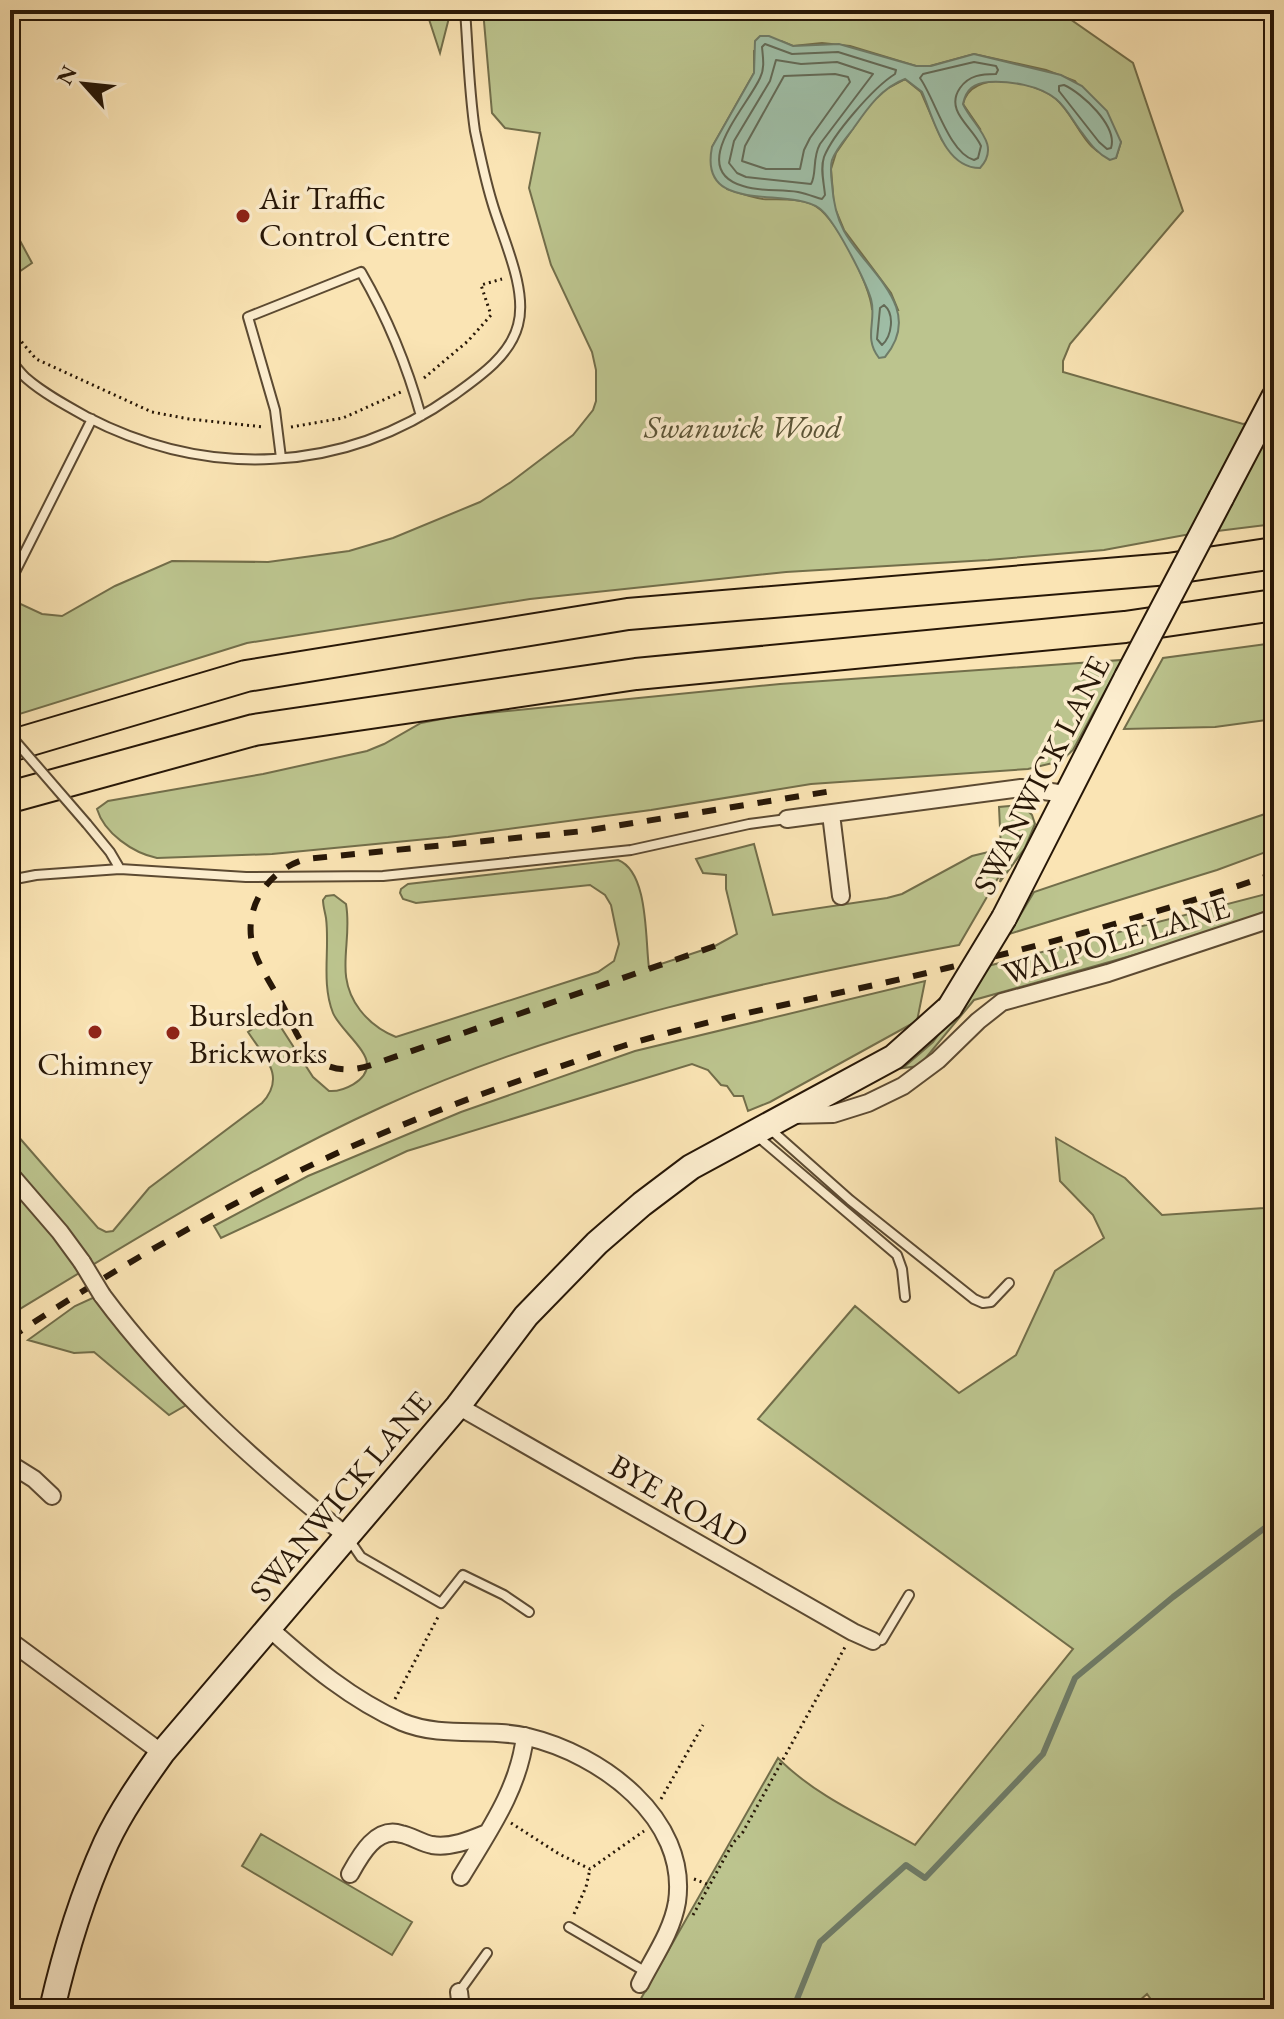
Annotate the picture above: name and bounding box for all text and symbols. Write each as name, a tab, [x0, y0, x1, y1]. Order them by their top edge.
north arrow	[44, 44, 124, 124]
text: N	[50, 60, 84, 90]
place label: Air Traffic Control Centre	[258, 177, 450, 256]
marker: Air Traffic Control Centre	[234, 207, 252, 225]
park label: Swanwick Wood	[643, 406, 842, 448]
street label: SWANWICK LANE	[963, 648, 1119, 902]
street label: WALPOLE LANE	[997, 885, 1235, 995]
place label: Bursledon Brickworks	[189, 994, 327, 1073]
marker: Chimney	[86, 1023, 104, 1041]
marker: Bursledon Brickworks	[164, 1024, 182, 1042]
place label: Chimney	[37, 1043, 154, 1085]
street label: SWANWICK LANE	[239, 1382, 441, 1610]
street label: BYE ROAD	[602, 1444, 756, 1558]

